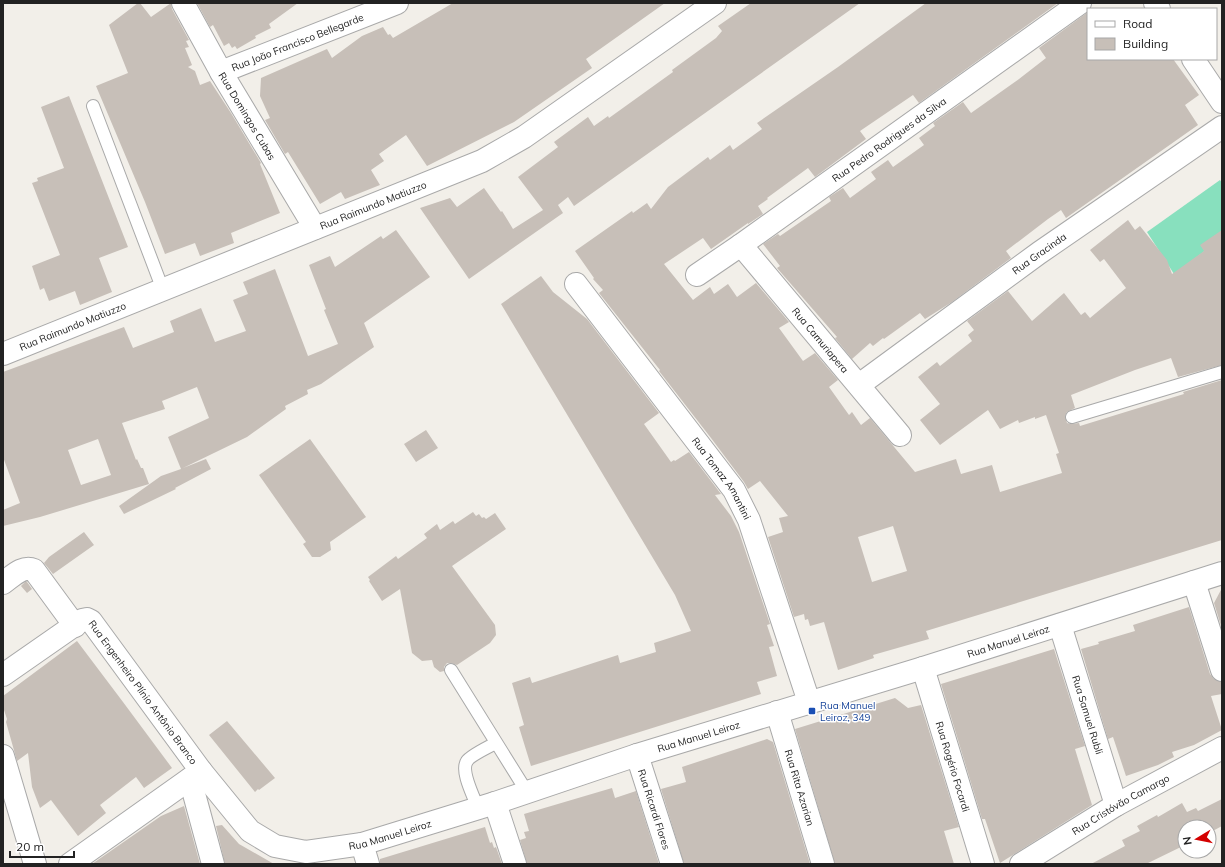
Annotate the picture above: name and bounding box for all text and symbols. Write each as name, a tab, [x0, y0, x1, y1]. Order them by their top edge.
legend	[1087, 8, 1217, 60]
street label: Rua João Francisco Bellegarde	[230, 11, 365, 74]
text: Road	[1123, 16, 1152, 31]
text: Building	[1123, 36, 1168, 51]
street label: Rua Domingos Cubas	[216, 70, 279, 163]
street label: Rua Pedro Rodrigues da Silva	[830, 95, 949, 185]
street label: Rua Raimundo Matiuzzo	[318, 178, 429, 233]
street label: Rua Gracinda	[1010, 230, 1069, 278]
street label: Rua Raimundo Matiuzzo	[18, 299, 128, 354]
street label: Rua Camuriapera	[789, 305, 851, 376]
street label: Rua Tomaz Amantini	[689, 435, 754, 522]
street label: Rua Engenheiro Plínio Antônio Branco	[85, 618, 200, 767]
street label: Rua Manuel Leiroz	[966, 622, 1051, 661]
street label: Rua Samuel Rubli	[1069, 674, 1106, 756]
place label: Rua Manuel Leiroz, 349	[820, 699, 875, 724]
marker: Rua Manuel Leiroz, 349	[807, 706, 817, 716]
street label: Rua Manuel Leiroz	[656, 718, 742, 755]
street label: Rua Rogério Focardi	[933, 720, 973, 813]
street label: Rua Rita Azarian	[782, 748, 817, 828]
street label: Rua Ricardi Flores	[635, 767, 673, 851]
street label: Rua Cristóvão Camargo	[1069, 771, 1172, 838]
street label: Rua Manuel Leiroz	[348, 817, 433, 853]
north arrow	[1177, 819, 1217, 859]
scale bar	[10, 833, 74, 859]
text: N	[1180, 835, 1195, 846]
text: 20 m	[16, 839, 44, 854]

